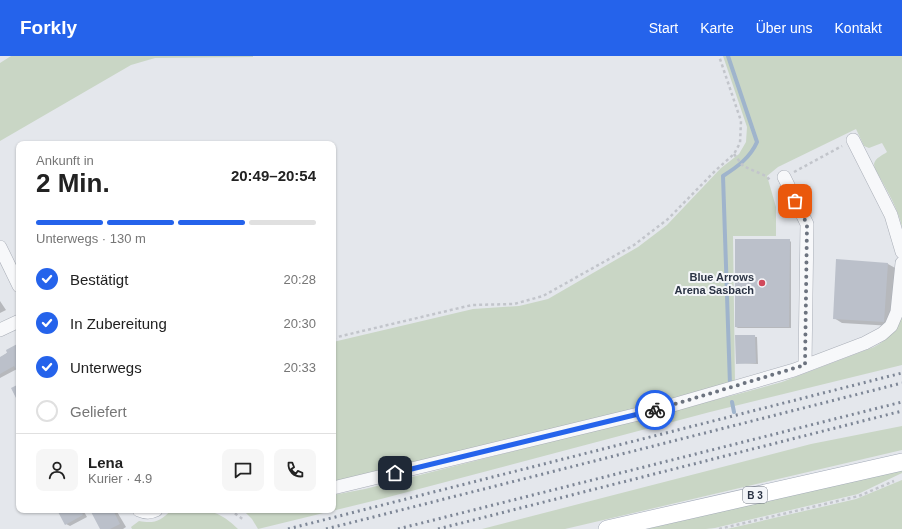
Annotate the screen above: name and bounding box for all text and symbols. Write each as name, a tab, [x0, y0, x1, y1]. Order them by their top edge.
text: Forkly	[20, 17, 77, 38]
text: Start	[649, 20, 678, 36]
text: Karte	[700, 20, 734, 36]
text: Über uns	[756, 20, 813, 36]
text: Kontakt	[835, 20, 882, 36]
text: Ankunft in	[36, 153, 94, 168]
text: 20:49–20:54	[231, 167, 316, 184]
text: 2 Min.	[36, 168, 110, 198]
pin	[778, 184, 812, 218]
icon: bag	[784, 190, 806, 212]
text: Unterwegs · 130 m	[36, 231, 146, 246]
icon: check	[36, 268, 58, 290]
text: Bestätigt	[70, 271, 128, 288]
place label: Blue Arrows Arena Sasbach	[675, 271, 754, 296]
text: 20:28	[283, 272, 316, 287]
marker: Blue Arrows Arena Sasbach	[757, 278, 767, 288]
icon: check	[36, 312, 58, 334]
text: In Zubereitung	[70, 315, 167, 332]
text: 20:30	[283, 316, 316, 331]
icon: check	[36, 356, 58, 378]
text: Unterwegs	[70, 359, 142, 376]
text: 20:33	[283, 360, 316, 375]
courier	[635, 390, 675, 430]
icon: bike	[644, 399, 666, 421]
text: Geliefert	[70, 403, 127, 420]
button: person	[36, 449, 78, 491]
button: chat	[222, 449, 264, 491]
button: phone	[274, 449, 316, 491]
text: Lena	[88, 454, 123, 471]
pin	[378, 456, 412, 490]
icon: home	[384, 462, 406, 484]
text: Kurier · 4.9	[88, 471, 152, 486]
road number: B 3	[743, 487, 767, 503]

